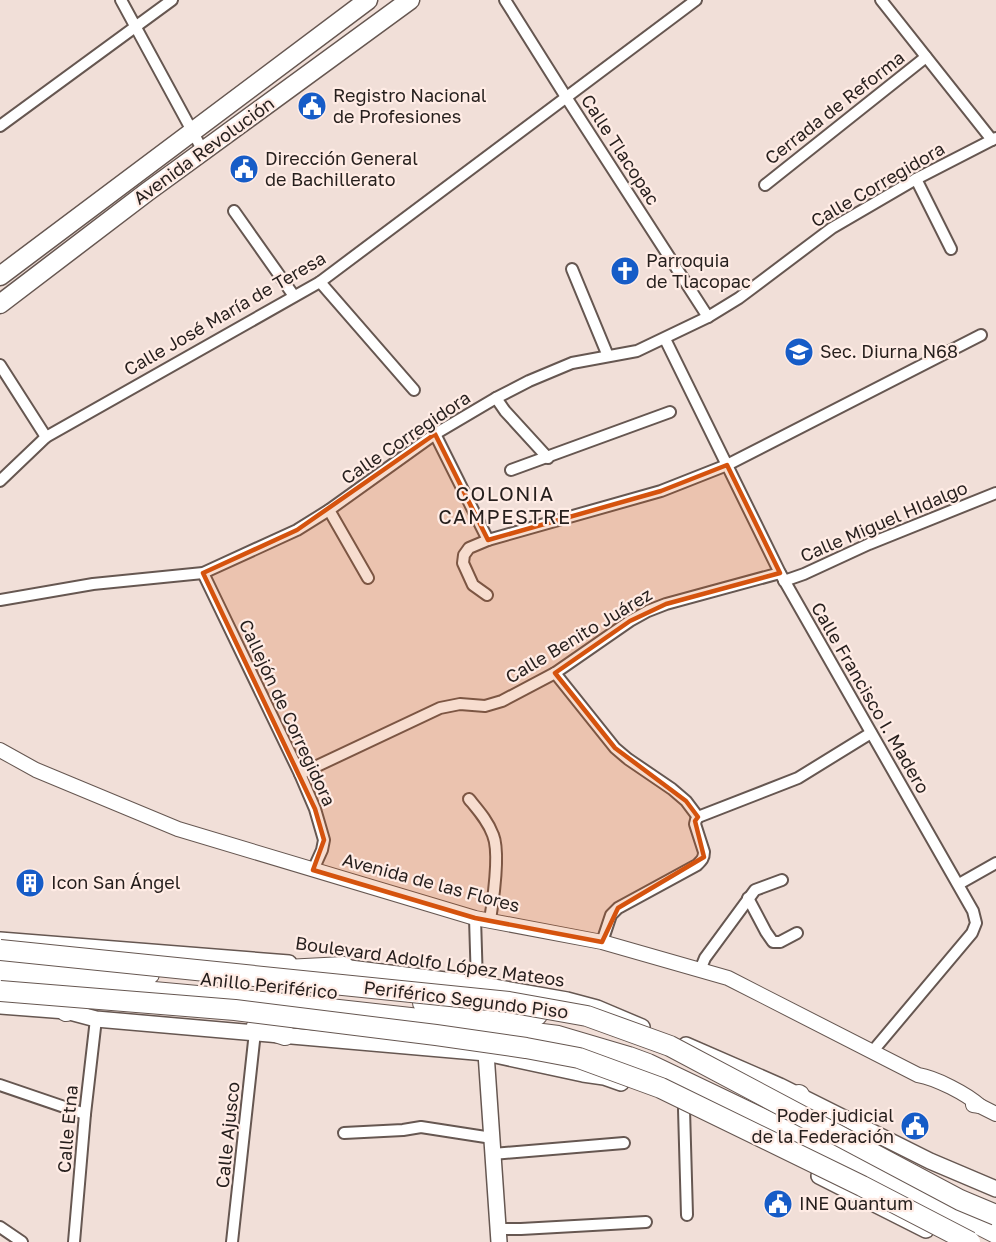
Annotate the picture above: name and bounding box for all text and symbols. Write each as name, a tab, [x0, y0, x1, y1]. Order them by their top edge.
street label: Cerrada de Reforma	[760, 46, 909, 169]
place label: Registro Nacional de Profesiones	[333, 84, 487, 127]
public building icon: Registro Nacional de Profesiones	[296, 90, 328, 122]
street label: Calle Tlacopac	[577, 90, 665, 209]
street label: Avenida Revolución	[129, 92, 278, 209]
street label: Calle Corregidora	[807, 137, 948, 231]
place label: Dirección General de Bachillerato	[265, 147, 418, 190]
public building icon: Dirección General de Bachillerato	[228, 153, 260, 185]
street label: Calle José María de Teresa	[120, 246, 329, 380]
place label: Parroquia de Tlacopac	[646, 249, 751, 292]
church icon: Parroquia de Tlacopac	[609, 255, 641, 287]
school or university icon: Sec. Diurna N68	[783, 336, 815, 368]
place label: Sec. Diurna N68	[820, 340, 958, 362]
street label: Calle Corregidora	[337, 386, 474, 488]
street label: Calle Miguel HIdalgo	[797, 476, 971, 566]
district label: COLONIA CAMPESTRE	[438, 481, 572, 528]
street label: Calle Benito Juárez	[501, 583, 656, 688]
street label: Calle Francisco I. Madero	[807, 598, 935, 797]
street label: Callejón de Corregidora	[235, 616, 341, 809]
street label: Avenida de las Flores	[340, 848, 522, 916]
building icon: Icon San Ángel	[14, 867, 46, 899]
place label: Icon San Ángel	[51, 871, 181, 893]
street label: Boulevard Adolfo López Mateos	[294, 931, 566, 991]
street label: Anillo Periférico	[199, 967, 339, 1003]
street label: Periférico Segundo Piso	[363, 976, 570, 1022]
street label: Calle Ajusco	[210, 1081, 244, 1189]
street label: Calle Etna	[52, 1084, 82, 1174]
place label: Poder judicial de la Federación	[752, 1104, 894, 1147]
public building icon: Poder judicial de la Federación	[899, 1110, 931, 1142]
public building icon: INE Quantum	[762, 1188, 794, 1220]
place label: INE Quantum	[799, 1192, 913, 1214]

